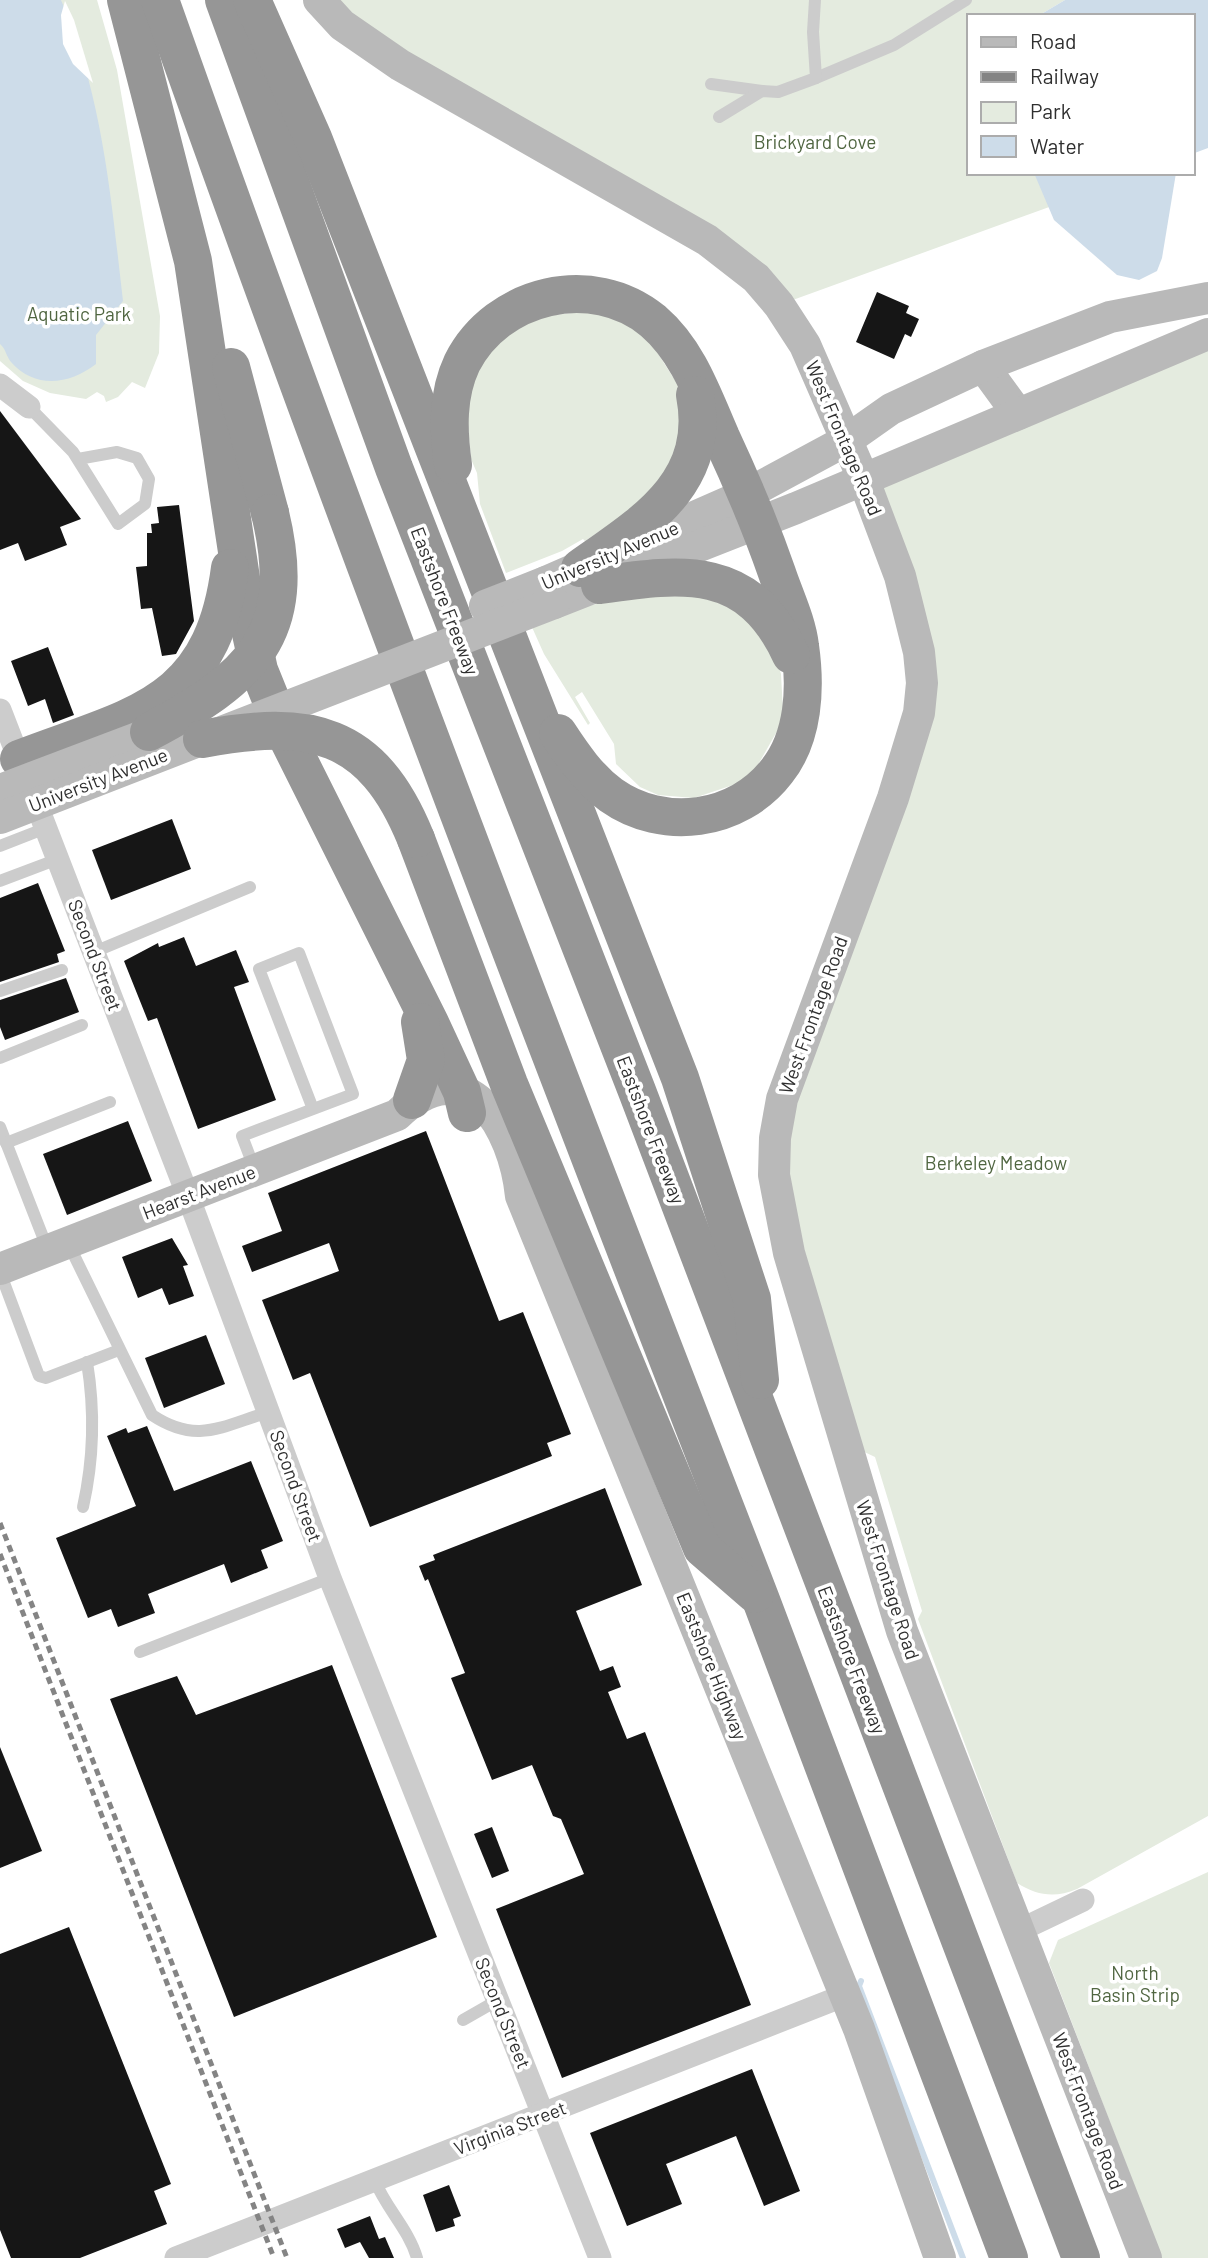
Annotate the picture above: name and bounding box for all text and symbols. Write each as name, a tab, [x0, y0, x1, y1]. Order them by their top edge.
legend	[967, 14, 1194, 175]
text: Road	[1030, 28, 1076, 53]
text: Railway	[1030, 63, 1099, 88]
text: Park	[1030, 98, 1071, 123]
park label: Brickyard Cove	[754, 130, 876, 153]
text: Water	[1030, 133, 1085, 158]
park label: Aquatic Park	[27, 302, 131, 325]
street label: West Frontage Road	[801, 357, 888, 519]
street label: University Avenue	[538, 515, 682, 594]
street label: Eastshore Freeway	[407, 523, 484, 678]
street label: University Avenue	[25, 742, 171, 817]
street label: Second Street	[64, 896, 127, 1014]
street label: West Frontage Road	[773, 933, 852, 1097]
street label: Eastshore Freeway	[613, 1052, 690, 1207]
park label: Berkeley Meadow	[925, 1151, 1068, 1174]
street label: Hearst Avenue	[139, 1159, 259, 1224]
street label: Second Street	[266, 1427, 327, 1545]
street label: West Frontage Road	[852, 1497, 925, 1662]
street label: Eastshore Freeway	[814, 1582, 891, 1737]
street label: Eastshore Highway	[672, 1589, 753, 1743]
street label: Second Street	[471, 1954, 536, 2072]
park label: North Basin Strip	[1090, 1961, 1180, 2006]
street label: West Frontage Road	[1048, 2029, 1129, 2193]
street label: Virginia Street	[451, 2096, 569, 2159]

